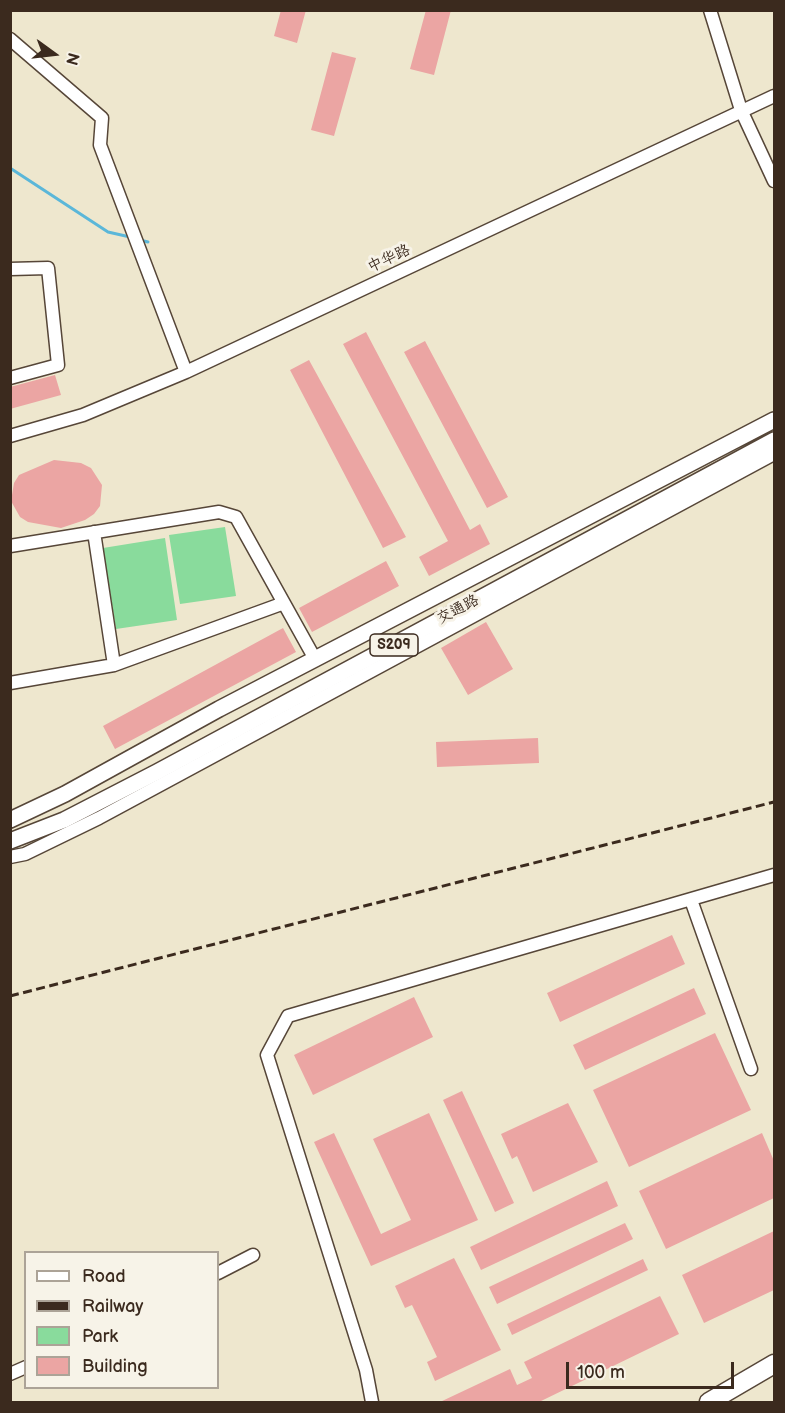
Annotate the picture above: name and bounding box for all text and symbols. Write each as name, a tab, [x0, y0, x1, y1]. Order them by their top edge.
north arrow	[24, 24, 84, 84]
text: N	[61, 51, 83, 67]
street label: 中华路	[365, 241, 413, 277]
street label: 交通路	[434, 591, 482, 629]
road number: S209	[370, 634, 418, 656]
legend	[24, 1251, 219, 1389]
text: Road	[82, 1266, 126, 1287]
text: Railway	[82, 1296, 144, 1317]
text: Park	[82, 1326, 118, 1347]
scale bar	[569, 1350, 737, 1388]
text: Building	[82, 1356, 148, 1377]
text: 100 m	[577, 1362, 625, 1383]

